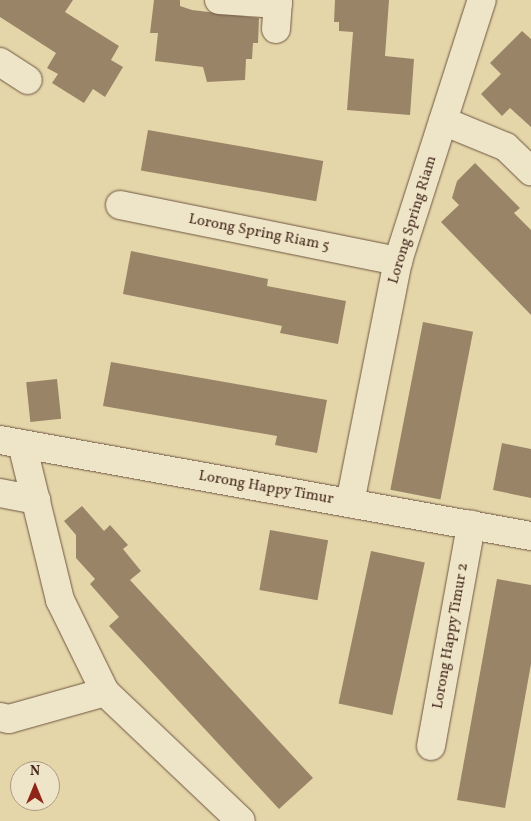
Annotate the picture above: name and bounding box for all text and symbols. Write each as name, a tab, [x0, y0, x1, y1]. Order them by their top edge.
street label: Lorong Spring Riam	[385, 154, 441, 286]
street label: Lorong Spring Riam 5	[187, 210, 331, 256]
street label: Lorong Happy Timur	[197, 467, 335, 509]
street label: Lorong Happy Timur 2	[429, 561, 473, 711]
north arrow	[10, 761, 60, 811]
text: N	[30, 762, 40, 781]

